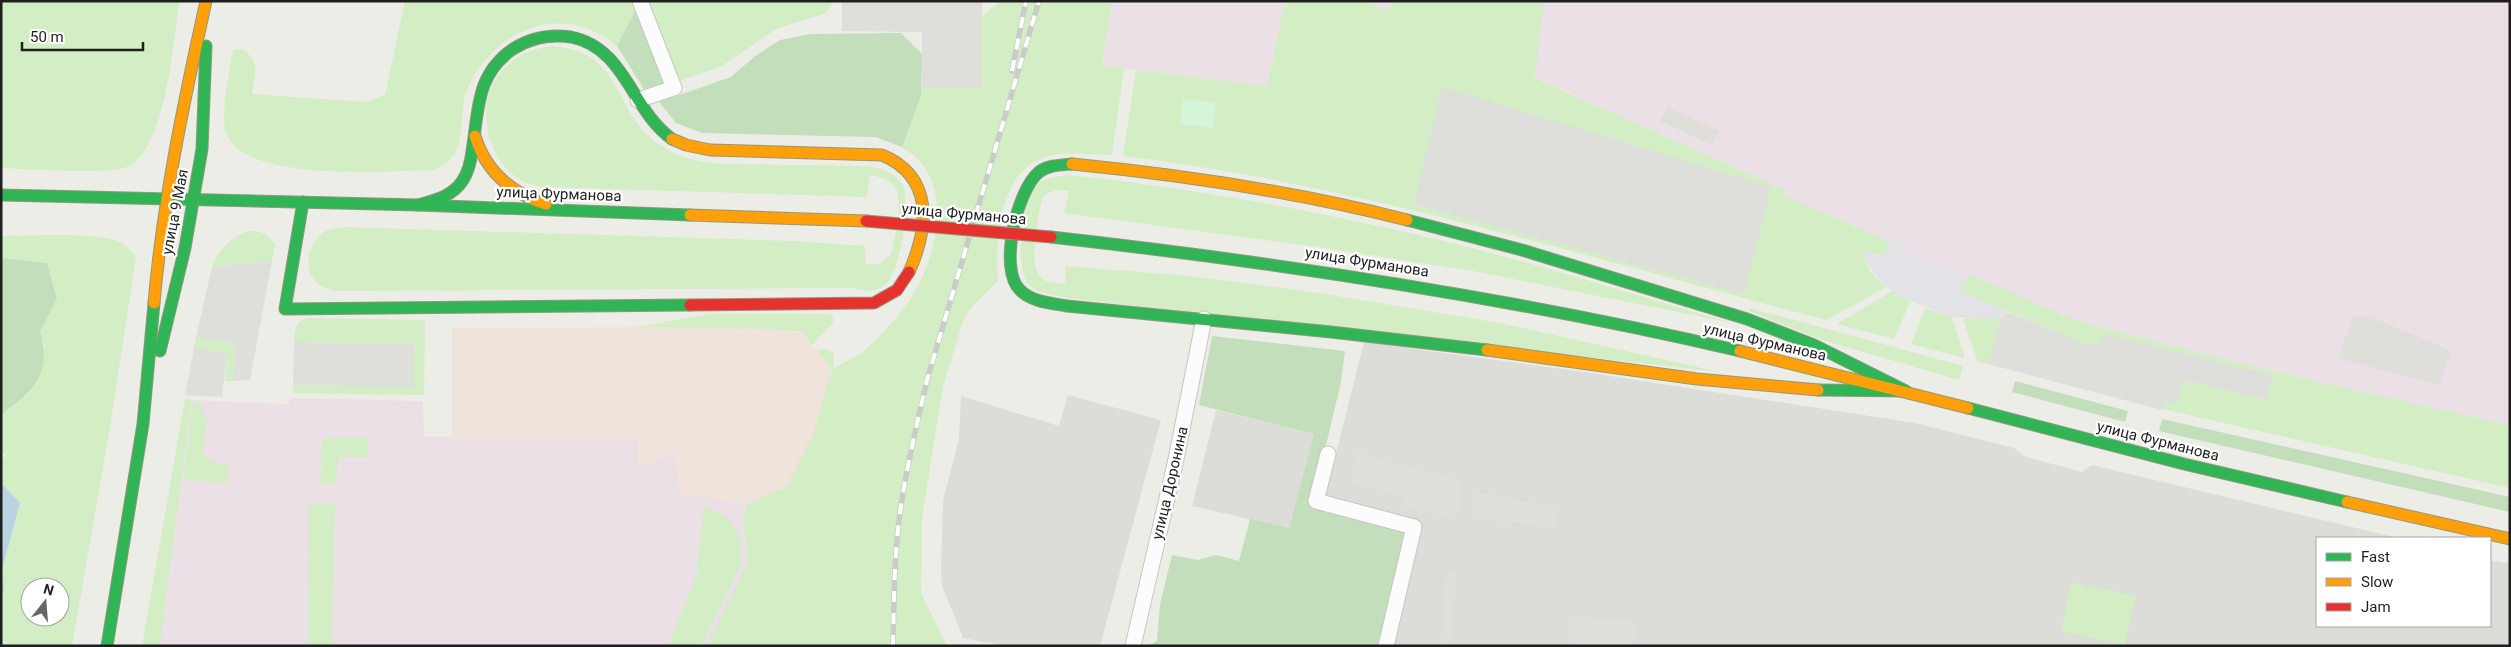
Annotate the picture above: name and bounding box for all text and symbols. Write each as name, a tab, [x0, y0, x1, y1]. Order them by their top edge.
scale bar	[22, 20, 144, 52]
text: 50 m	[30, 28, 64, 46]
street label: улица 9 Мая	[158, 168, 192, 256]
street label: улица Фурманова	[496, 183, 622, 205]
street label: улица Фурманова	[901, 200, 1027, 228]
street label: улица Фурманова	[1304, 243, 1430, 281]
street label: улица Фурманова	[1702, 319, 1828, 365]
street label: улица Фурманова	[2095, 417, 2221, 465]
street label: улица Доронина	[1148, 425, 1192, 541]
legend	[2316, 537, 2491, 627]
text: Fast	[2361, 548, 2390, 566]
text: Slow	[2361, 573, 2393, 591]
north arrow	[20, 577, 70, 627]
text: N	[42, 580, 56, 599]
text: Jam	[2361, 598, 2391, 616]

